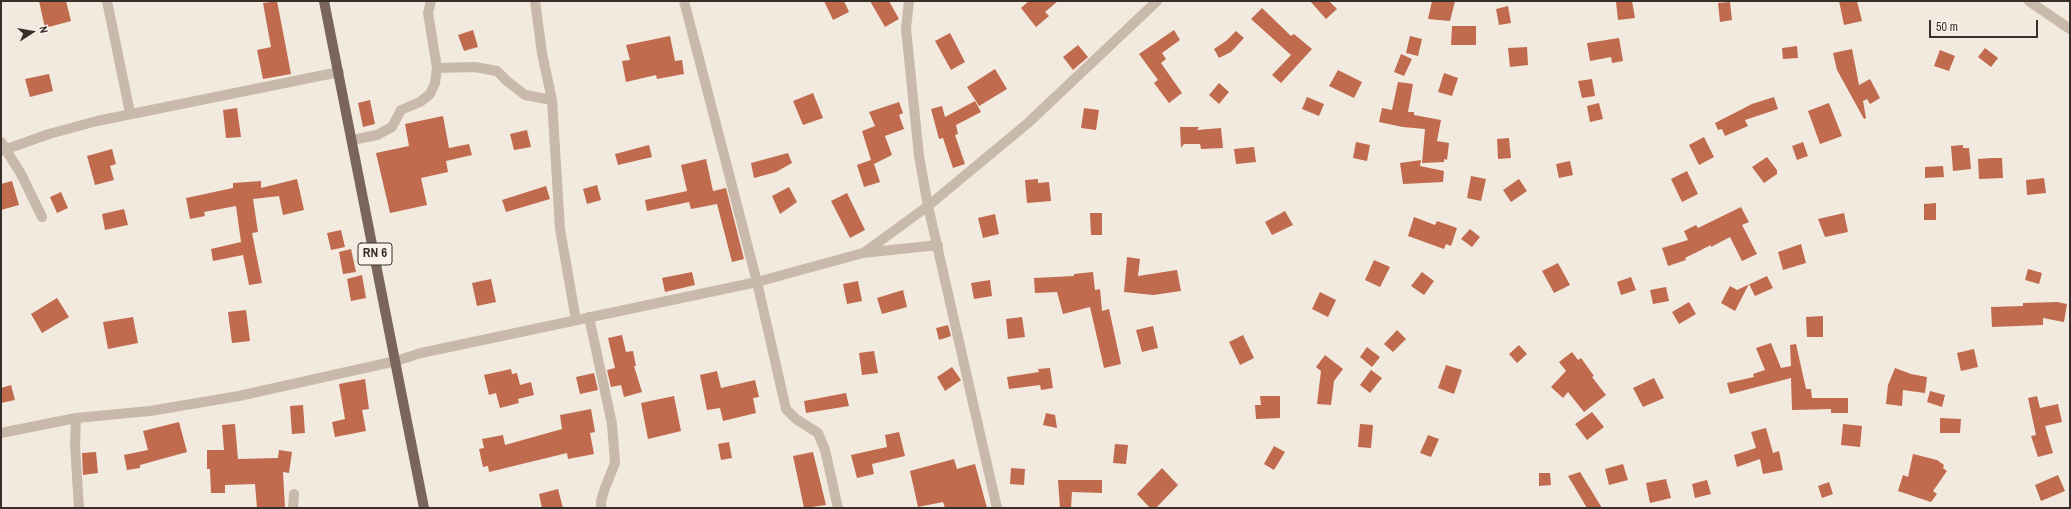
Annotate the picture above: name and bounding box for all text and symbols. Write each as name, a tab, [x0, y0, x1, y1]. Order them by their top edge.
north arrow	[12, 12, 52, 52]
scale bar	[1931, 12, 2040, 38]
text: 50 m	[1936, 19, 1958, 35]
text: N	[36, 25, 51, 34]
road number: RN 6	[358, 243, 392, 265]

